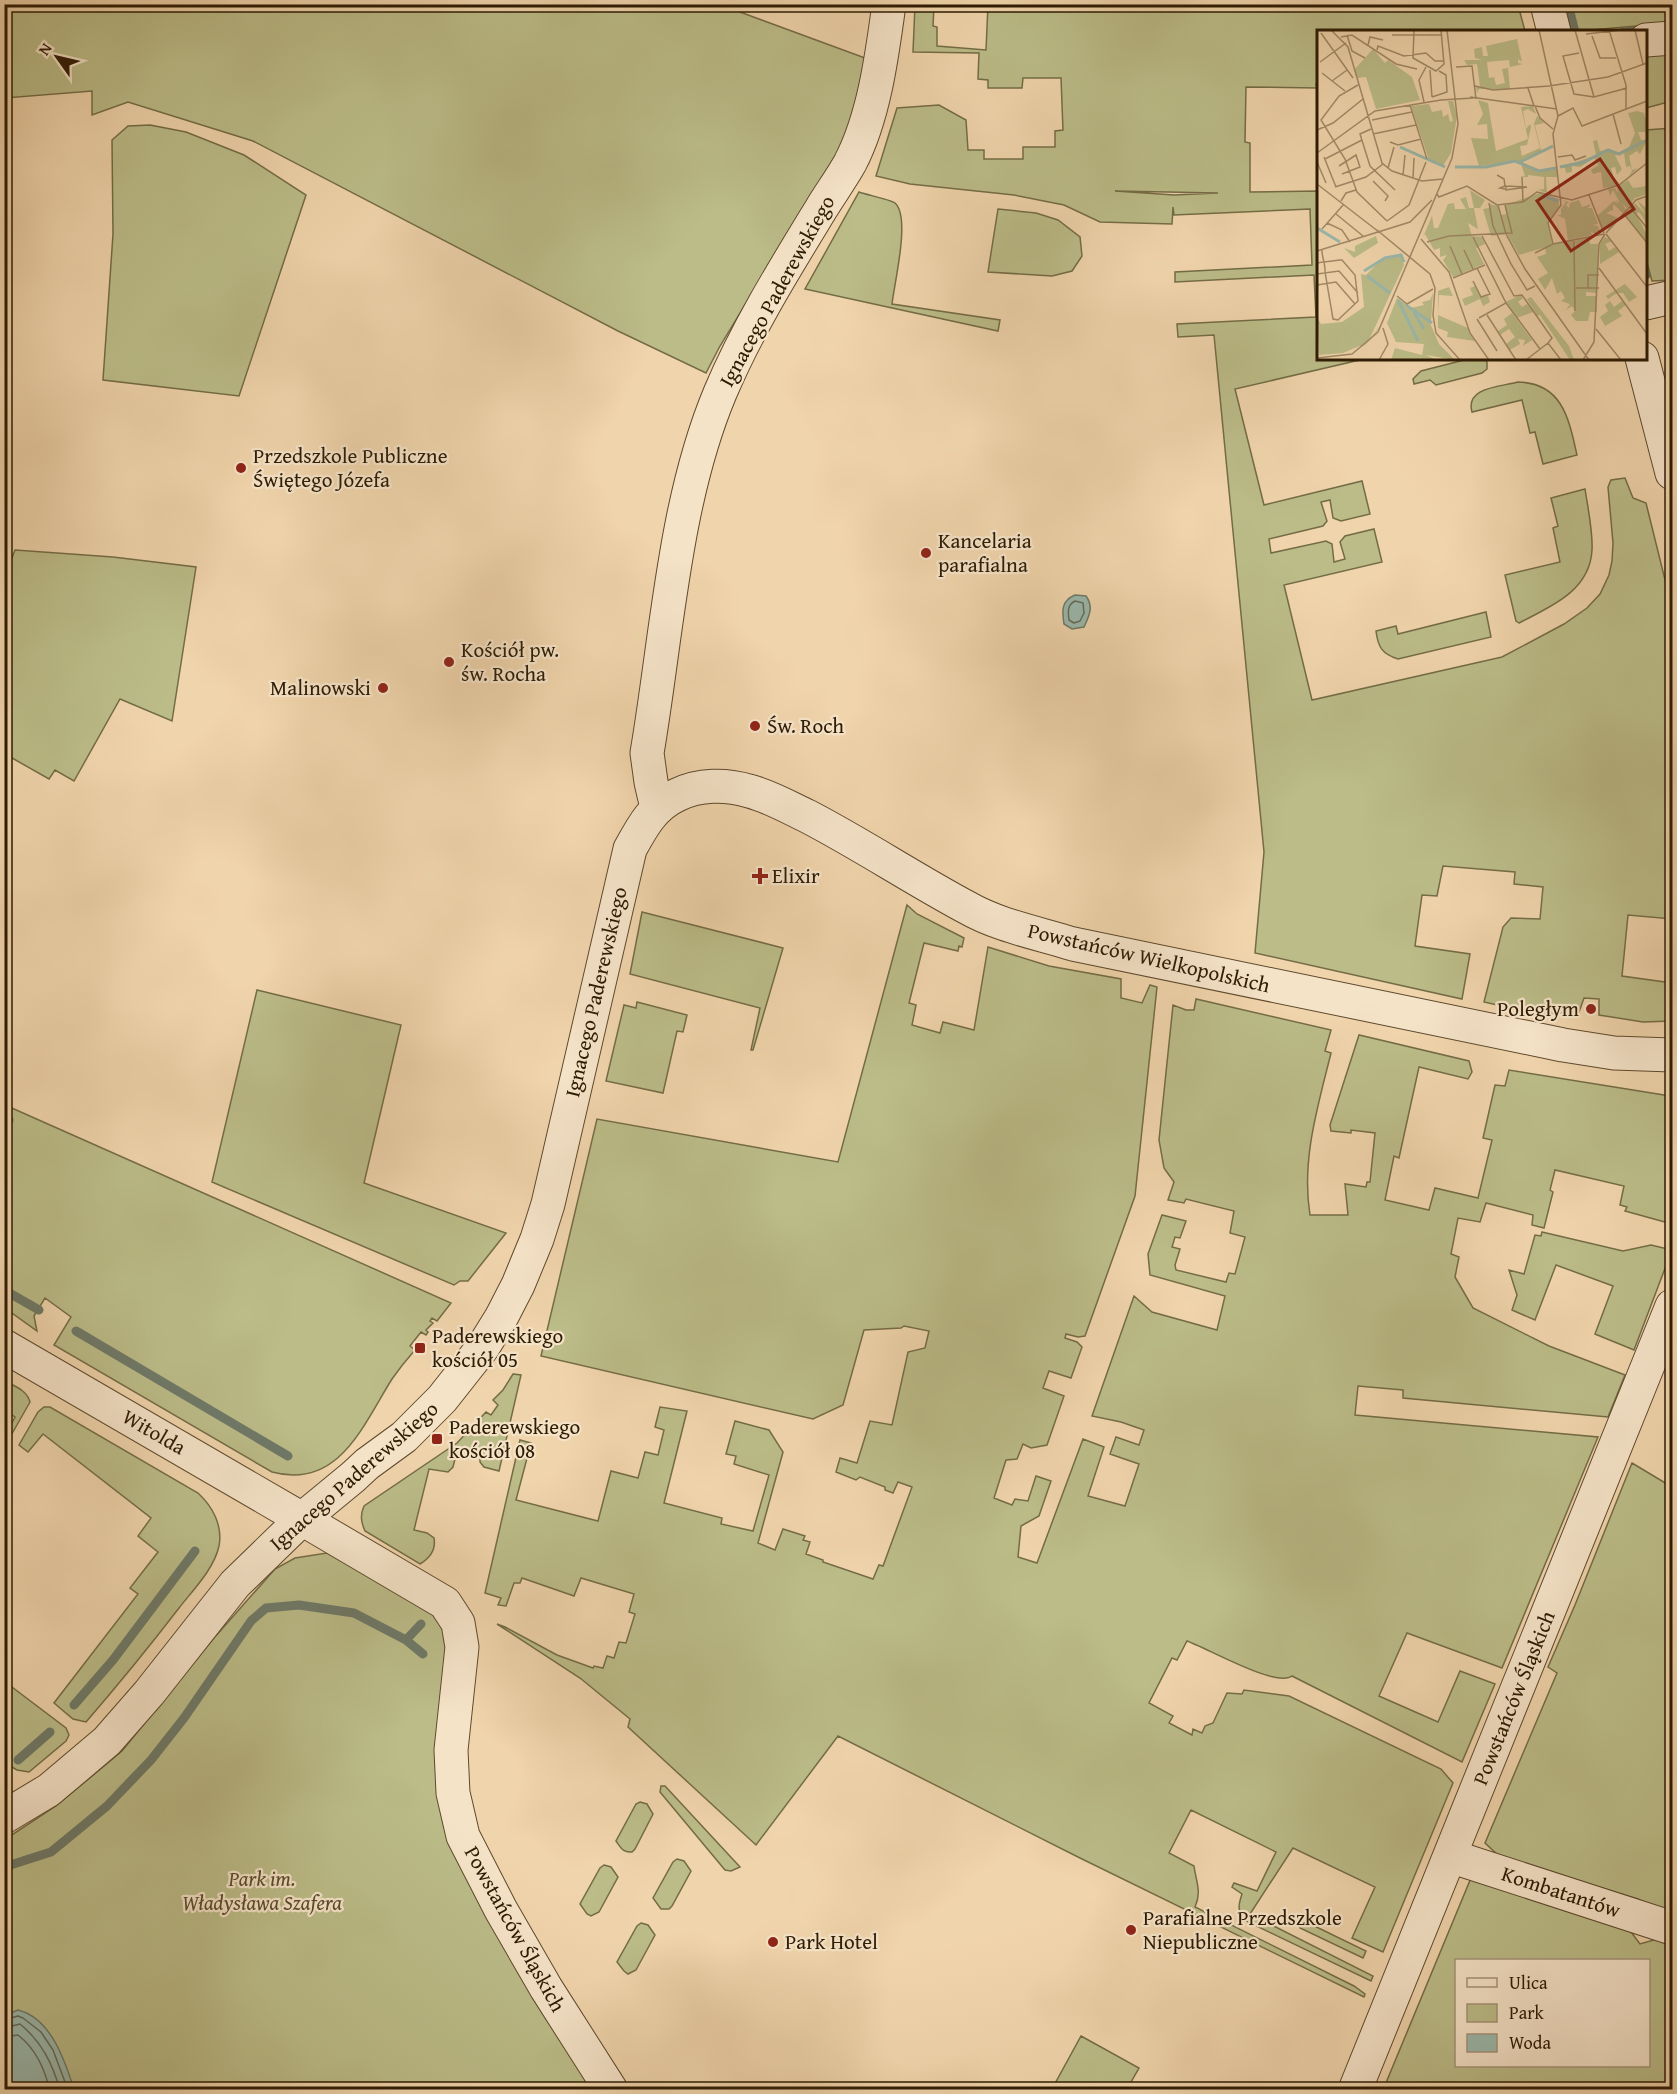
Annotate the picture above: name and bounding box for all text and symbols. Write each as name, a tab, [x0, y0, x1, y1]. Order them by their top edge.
north arrow	[27, 27, 87, 87]
inset map	[1317, 30, 1647, 360]
text: N	[32, 37, 58, 60]
street label: Ignacego Paderewskiego	[711, 189, 842, 392]
place label: Przedszkole Publiczne Świętego Józefa	[253, 440, 448, 495]
marker: Przedszkole Publiczne Świętego Józefa	[234, 461, 248, 475]
place label: Kancelaria parafialna	[938, 525, 1032, 580]
marker: Kancelaria parafialna	[919, 546, 933, 560]
place label: Kościół pw. św. Rocha	[461, 634, 559, 689]
marker: Kościół pw. św. Rocha	[442, 655, 456, 669]
place label: Malinowski	[270, 672, 371, 703]
marker: Malinowski	[376, 681, 390, 695]
place label: Św. Roch	[767, 710, 844, 741]
marker: Św. Roch	[748, 719, 762, 733]
place label: Elixir	[772, 860, 820, 891]
marker: Elixir	[753, 869, 767, 883]
street label: Ignacego Paderewskiego	[556, 884, 635, 1100]
street label: Powstańców Wielkopolskich	[1025, 915, 1273, 1001]
place label: Poległym	[1497, 993, 1579, 1024]
marker: Poległym	[1584, 1002, 1598, 1016]
place label: Paderewskiego kościół 05	[432, 1320, 563, 1375]
marker: Paderewskiego kościół 05	[413, 1341, 427, 1355]
street label: Ignacego Paderewskiego	[262, 1393, 445, 1558]
street label: Witolda	[117, 1401, 192, 1462]
place label: Paderewskiego kościół 08	[449, 1411, 580, 1466]
marker: Paderewskiego kościół 08	[430, 1432, 444, 1446]
street label: Powstańców Śląskich	[1464, 1606, 1563, 1790]
street label: Powstańców Śląskich	[457, 1840, 574, 2018]
street label: Kombatantów	[1498, 1858, 1625, 1925]
park label: Park im. Władysława Szafera	[182, 1863, 342, 1918]
place label: Parafialne Przedszkole Niepubliczne	[1143, 1902, 1342, 1957]
marker: Parafialne Przedszkole Niepubliczne	[1124, 1923, 1138, 1937]
place label: Park Hotel	[785, 1926, 878, 1957]
marker: Park Hotel	[766, 1935, 780, 1949]
legend	[1455, 1959, 1650, 2067]
text: Ulica	[1509, 1969, 1548, 1996]
text: Park	[1509, 1999, 1545, 2026]
text: Woda	[1509, 2029, 1551, 2056]

